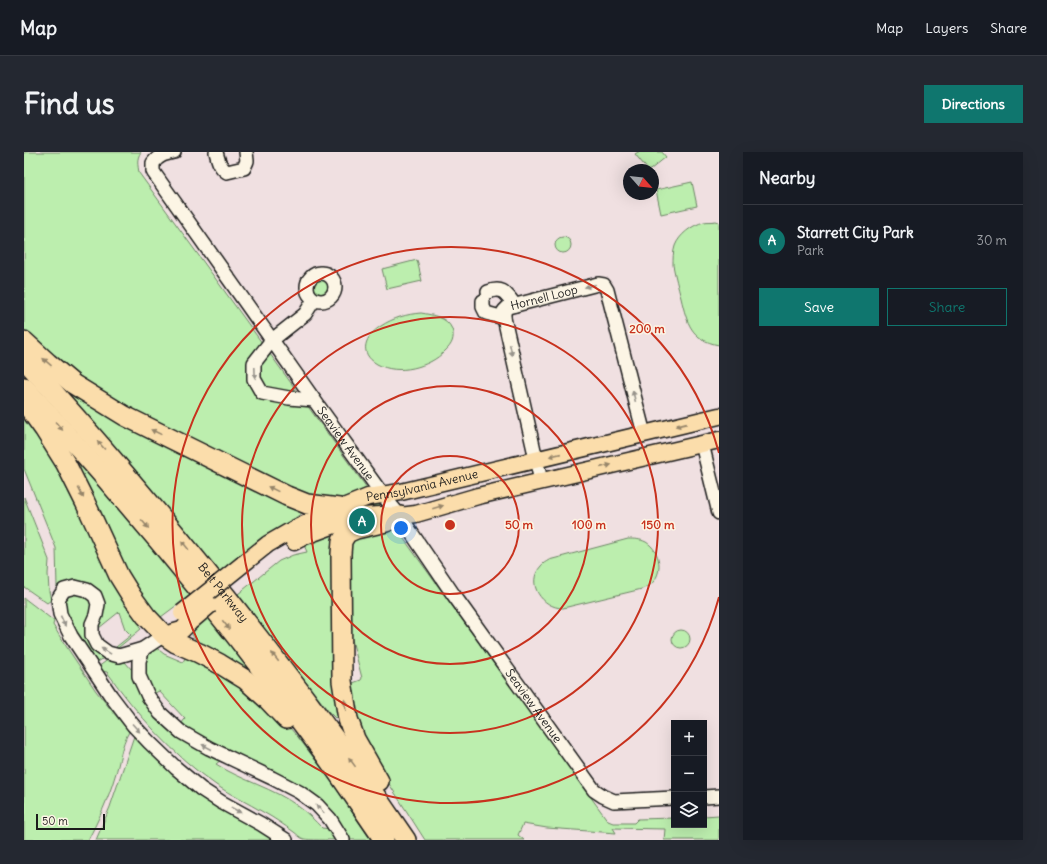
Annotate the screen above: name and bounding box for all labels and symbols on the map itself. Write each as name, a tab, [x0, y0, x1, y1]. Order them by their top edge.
north arrow	[623, 164, 659, 200]
street label: Hornell Loop	[509, 281, 579, 313]
one-way arrow	[584, 283, 596, 289]
text: 200 m	[629, 321, 665, 336]
one-way arrow	[509, 343, 515, 356]
one-way arrow	[42, 358, 52, 367]
one-way arrow	[251, 367, 258, 379]
one-way arrow	[631, 390, 637, 402]
street label: Seaview Avenue	[314, 403, 378, 483]
one-way arrow	[55, 421, 64, 431]
one-way arrow	[675, 422, 687, 428]
one-way arrow	[151, 428, 162, 435]
one-way arrow	[97, 441, 106, 450]
one-way arrow	[548, 452, 561, 458]
one-way arrow	[600, 463, 612, 469]
street label: Pennsylvania Avenue	[365, 466, 480, 504]
one-way arrow	[267, 486, 279, 492]
one-way arrow	[78, 487, 84, 499]
one-way arrow	[432, 504, 444, 510]
pin: A	[349, 506, 375, 536]
text: 50 m	[505, 517, 534, 532]
text: 100 m	[572, 517, 606, 532]
text: 150 m	[642, 517, 675, 532]
your location	[391, 518, 411, 538]
centre of rings	[443, 518, 457, 532]
one-way arrow	[140, 519, 149, 530]
one-way arrow	[180, 539, 189, 550]
street label: Belt Parkway	[195, 560, 252, 625]
one-way arrow	[60, 615, 66, 626]
one-way arrow	[222, 620, 231, 631]
one-way arrow	[101, 648, 112, 655]
one-way arrow	[270, 652, 279, 663]
street label: Seaview Avenue	[502, 666, 566, 746]
one-way arrow	[342, 699, 348, 711]
one-way arrow	[131, 723, 141, 733]
one-way arrow	[201, 743, 213, 750]
one-way arrow	[348, 756, 356, 767]
one-way arrow	[315, 804, 325, 814]
one-way arrow	[230, 807, 242, 813]
scale bar	[36, 812, 105, 831]

